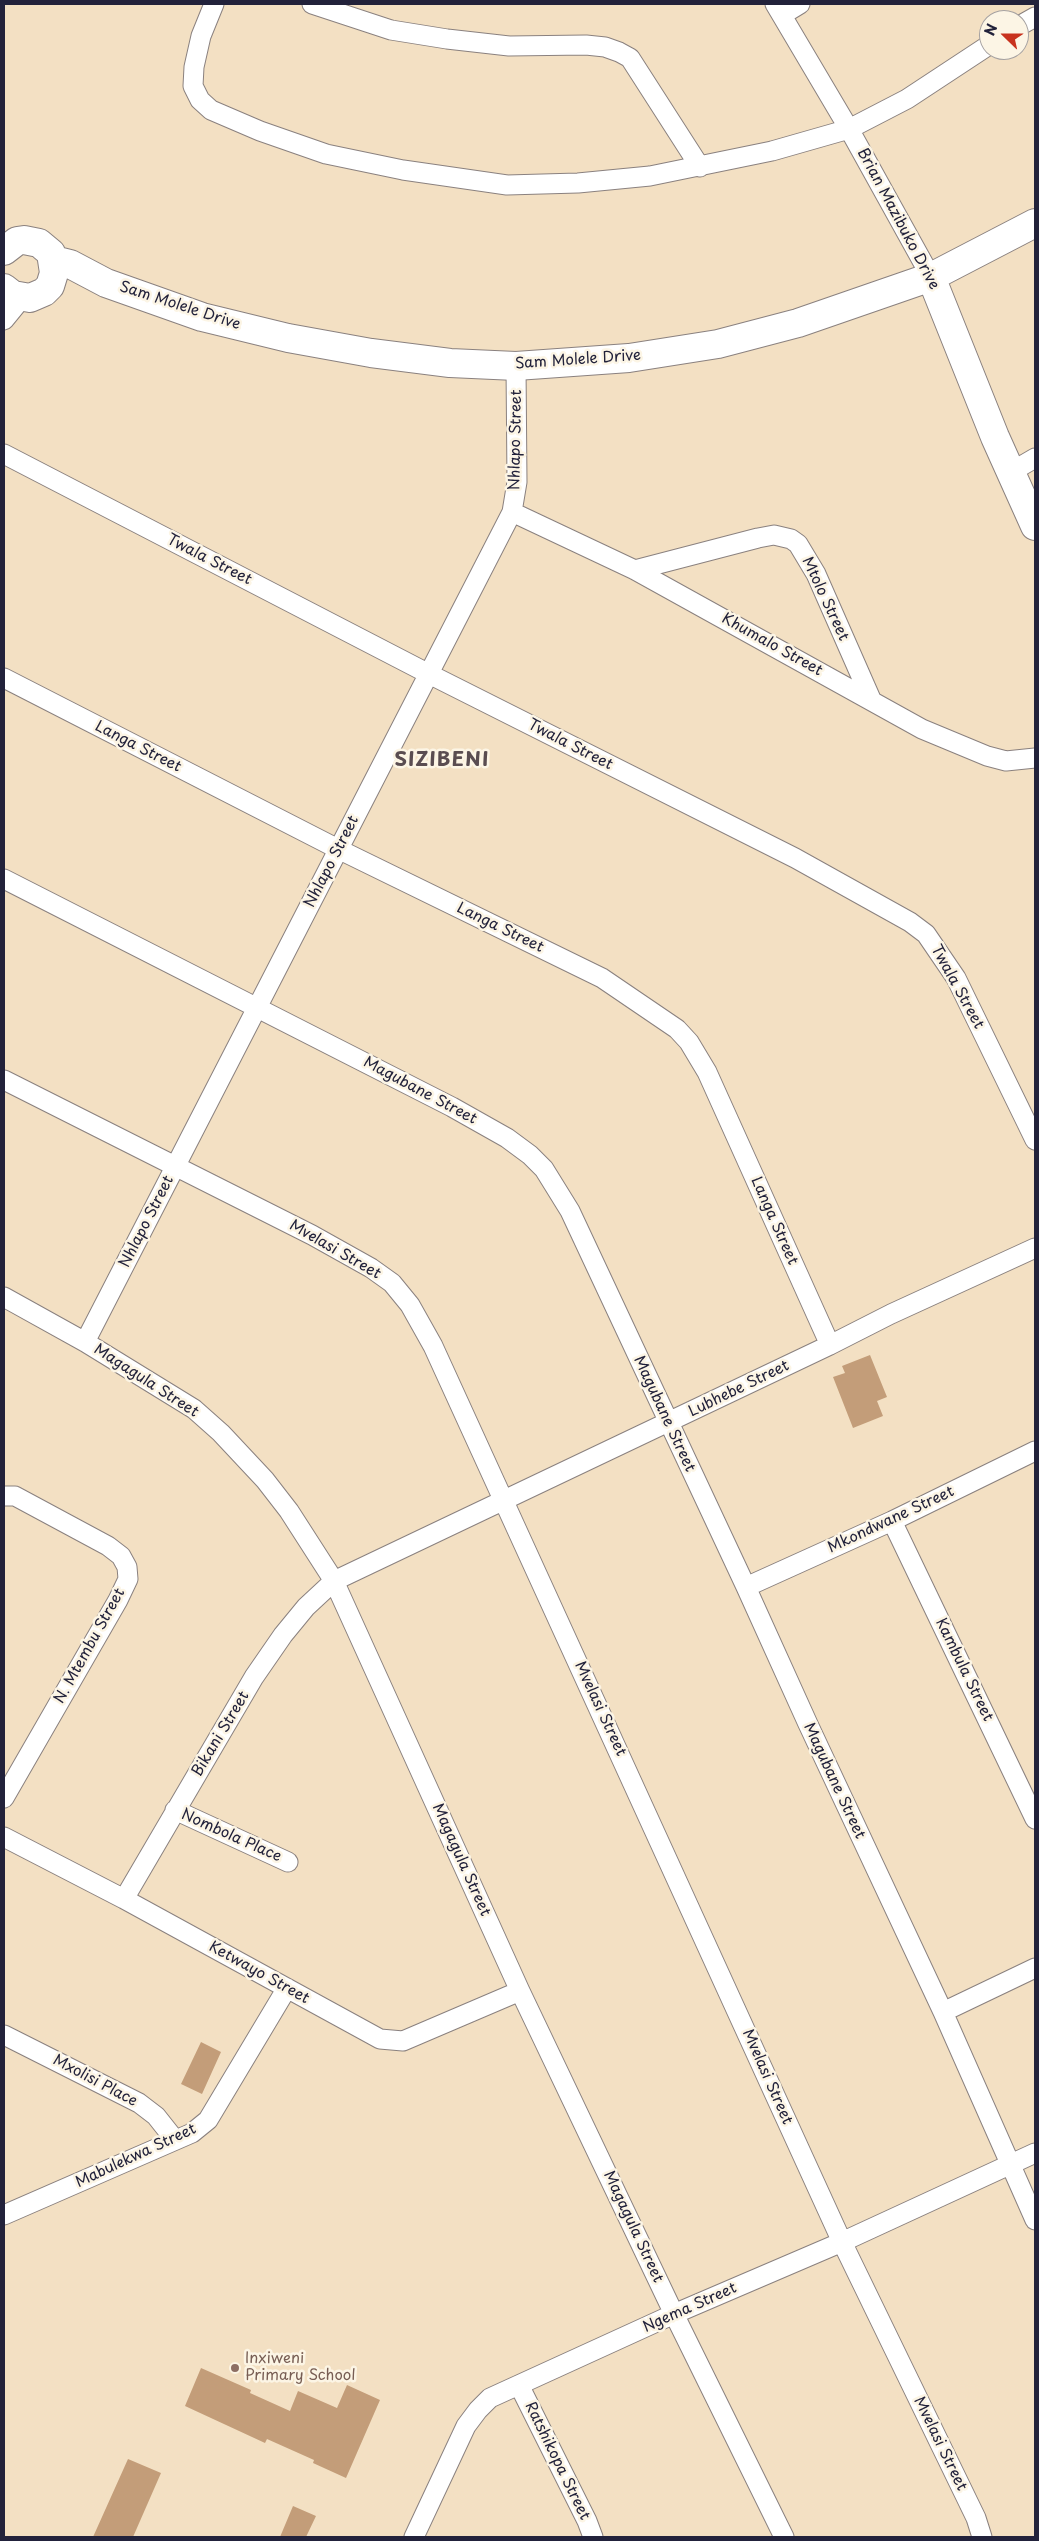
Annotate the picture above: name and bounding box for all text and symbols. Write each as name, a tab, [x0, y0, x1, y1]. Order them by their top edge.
north arrow	[979, 10, 1029, 60]
text: N	[979, 20, 1002, 39]
street label: Brian Mazibuko Drive	[853, 145, 943, 293]
street label: Sam Molele Drive	[117, 278, 243, 334]
street label: Sam Molele Drive	[515, 347, 641, 373]
street label: Nhlapo Street	[506, 389, 526, 491]
street label: Twala Street	[163, 531, 255, 589]
street label: Mtolo Street	[798, 554, 852, 644]
street label: Khumalo Street	[718, 610, 826, 680]
street label: Twala Street	[524, 716, 616, 774]
street label: Langa Street	[92, 718, 184, 776]
district label: SIZIBENI	[394, 748, 490, 772]
street label: Nhlapo Street	[301, 813, 363, 911]
street label: Langa Street	[454, 899, 546, 957]
street label: Twala Street	[927, 942, 987, 1032]
street label: Magubane Street	[360, 1053, 480, 1129]
street label: Nhlapo Street	[116, 1173, 178, 1271]
street label: Langa Street	[747, 1174, 801, 1268]
street label: Mvelasi Street	[286, 1217, 384, 1283]
street label: Magagula Street	[90, 1340, 202, 1422]
street label: Magubane Street	[629, 1353, 699, 1475]
street label: Lubhebe Street	[686, 1357, 792, 1421]
street label: Mkondwane Street	[825, 1483, 957, 1557]
street label: N. Mtembu Street	[51, 1585, 129, 1707]
street label: Kambula Street	[931, 1616, 997, 1724]
street label: Mvelasi Street	[570, 1659, 630, 1759]
street label: Bikani Street	[189, 1688, 253, 1780]
street label: Magubane Street	[799, 1720, 869, 1842]
street label: Magagula Street	[428, 1801, 494, 1919]
street label: Nombola Place	[178, 1806, 284, 1866]
street label: Ketwayo Street	[206, 1938, 312, 2008]
street label: Mvelasi Street	[738, 2027, 796, 2127]
street label: Mxolisi Place	[50, 2051, 140, 2111]
street label: Mabulekwa Street	[73, 2120, 199, 2192]
street label: Magagula Street	[599, 2168, 667, 2286]
street label: Ngema Street	[640, 2279, 740, 2337]
place label: Inxiweni Primary School	[245, 2350, 356, 2385]
marker: Inxiweni Primary School	[229, 2362, 241, 2374]
street label: Mvelasi Street	[909, 2394, 971, 2494]
street label: Ratshikopa Street	[521, 2399, 593, 2523]

